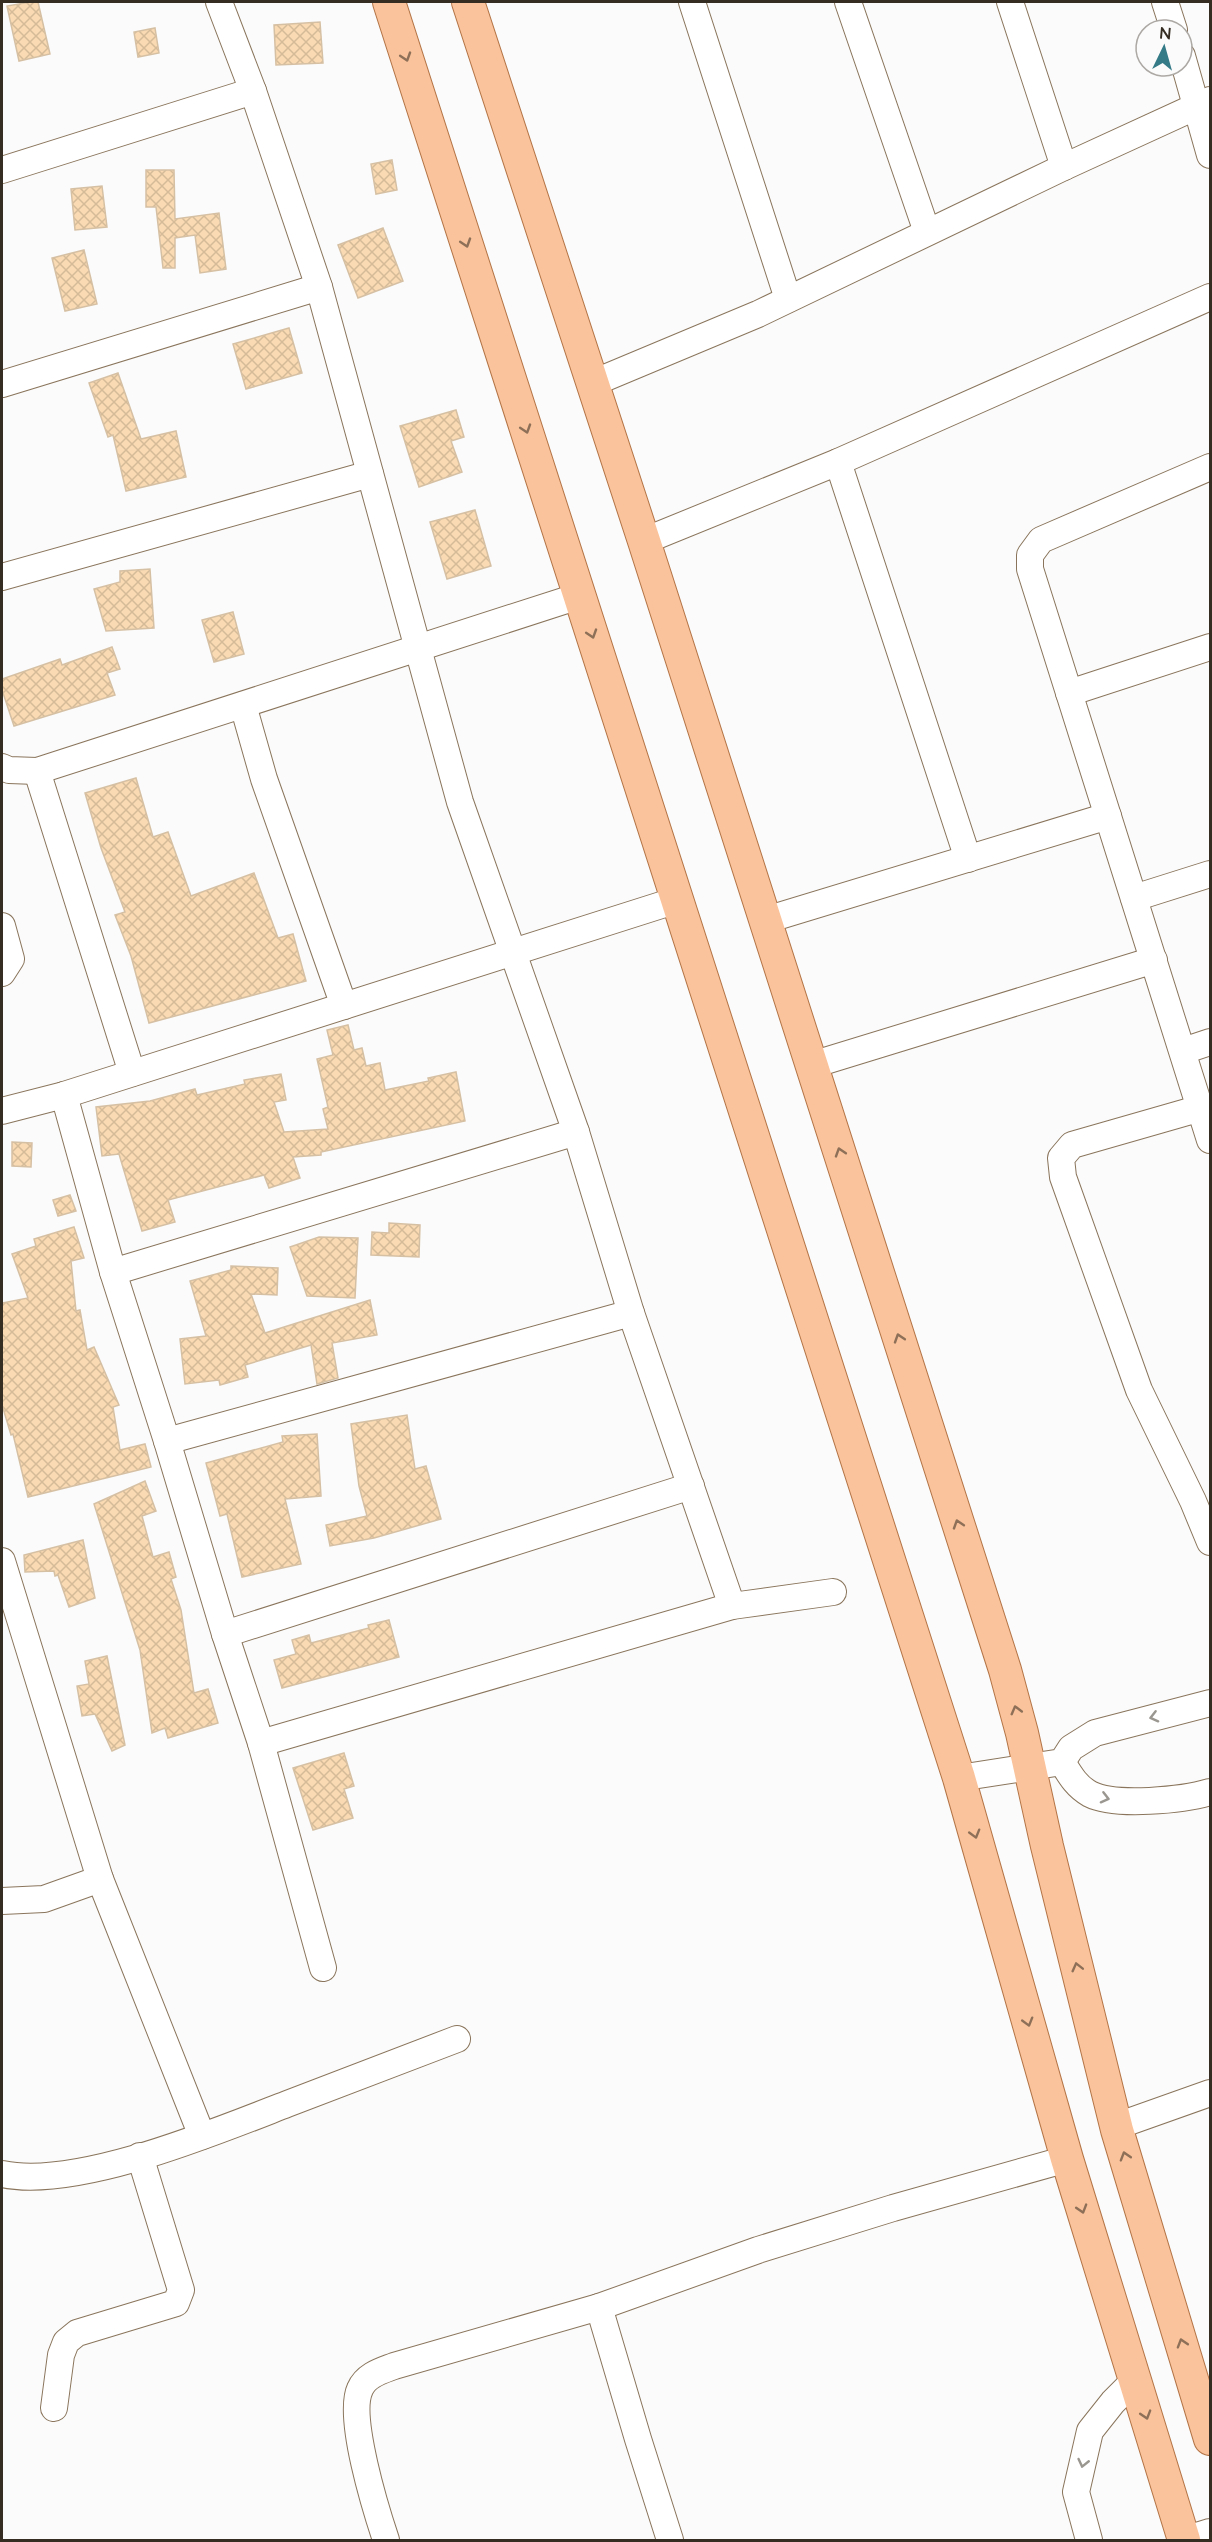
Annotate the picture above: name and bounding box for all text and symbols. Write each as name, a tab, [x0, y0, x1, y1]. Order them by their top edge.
north arrow	[1134, 18, 1194, 78]
text: N	[1158, 23, 1172, 43]
one-way arrow	[399, 51, 412, 62]
one-way arrow	[459, 237, 471, 248]
one-way arrow	[518, 423, 531, 434]
one-way arrow	[585, 628, 597, 639]
one-way arrow	[835, 1147, 847, 1158]
one-way arrow	[894, 1333, 906, 1344]
one-way arrow	[953, 1519, 965, 1530]
one-way arrow	[1010, 1706, 1023, 1716]
one-way arrow	[1149, 1710, 1159, 1723]
one-way arrow	[1100, 1791, 1110, 1804]
one-way arrow	[968, 1828, 980, 1839]
one-way arrow	[1072, 1962, 1085, 1972]
one-way arrow	[1021, 2016, 1033, 2026]
one-way arrow	[1120, 2151, 1132, 2162]
one-way arrow	[1075, 2203, 1087, 2214]
one-way arrow	[1177, 2338, 1189, 2349]
one-way arrow	[1139, 2409, 1151, 2420]
one-way arrow	[1077, 2458, 1090, 2468]

